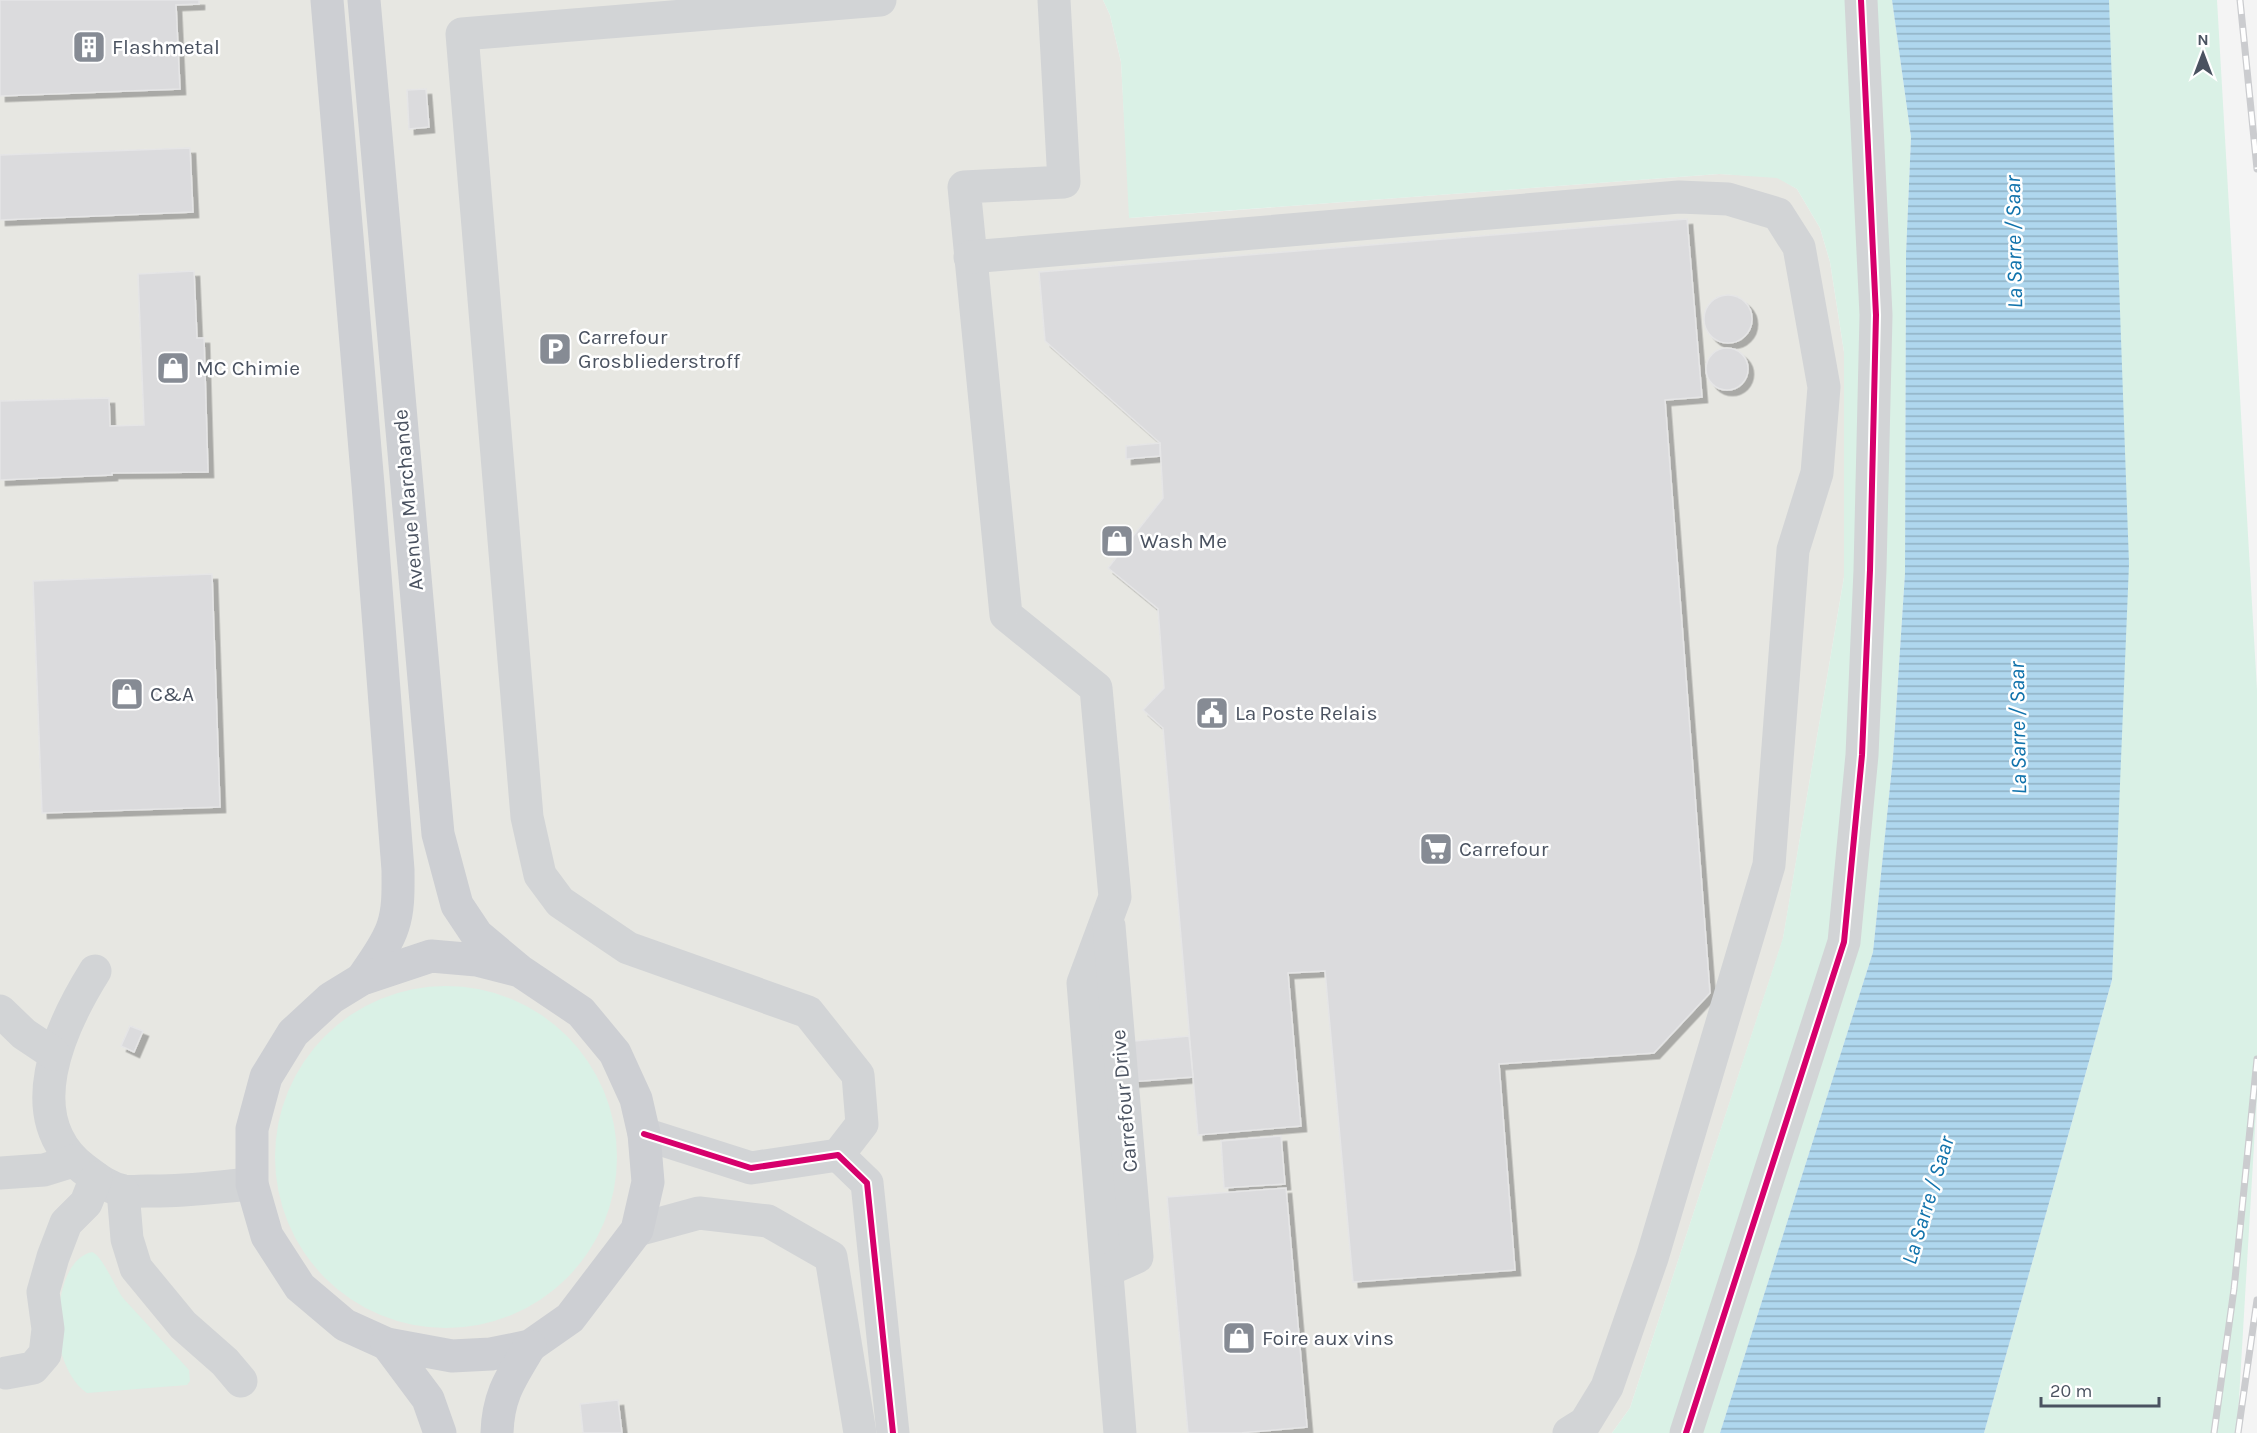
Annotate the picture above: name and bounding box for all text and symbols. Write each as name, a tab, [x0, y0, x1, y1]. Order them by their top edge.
north arrow	[2173, 24, 2233, 84]
building icon: Flashmetal	[71, 29, 107, 65]
text: N	[2197, 30, 2209, 49]
place label: Flashmetal	[112, 35, 220, 59]
water label: La Sarre / Saar	[2000, 174, 2028, 309]
place label: Carrefour Grosbliederstroff	[578, 325, 741, 373]
parking icon: Carrefour Grosbliederstroff	[537, 331, 573, 367]
shop icon: MC Chimie	[155, 350, 191, 386]
place label: MC Chimie	[196, 356, 300, 380]
street label: Avenue Marchande	[388, 408, 428, 592]
shop icon: Wash Me	[1099, 523, 1135, 559]
place label: Wash Me	[1140, 529, 1227, 553]
water label: La Sarre / Saar	[2004, 660, 2032, 795]
shop icon: C&A	[109, 676, 145, 712]
place label: C&A	[150, 682, 194, 706]
public building icon: La Poste Relais	[1194, 695, 1230, 731]
place label: La Poste Relais	[1235, 701, 1378, 725]
supermarket icon: Carrefour	[1418, 831, 1454, 867]
place label: Carrefour	[1459, 837, 1549, 861]
street label: Carrefour Drive	[1106, 1029, 1142, 1173]
water label: La Sarre / Saar	[1896, 1131, 1960, 1268]
shop icon: Foire aux vins	[1221, 1320, 1257, 1356]
place label: Foire aux vins	[1262, 1326, 1394, 1350]
scale bar	[2041, 1370, 2160, 1408]
text: 20 m	[2050, 1380, 2092, 1402]

